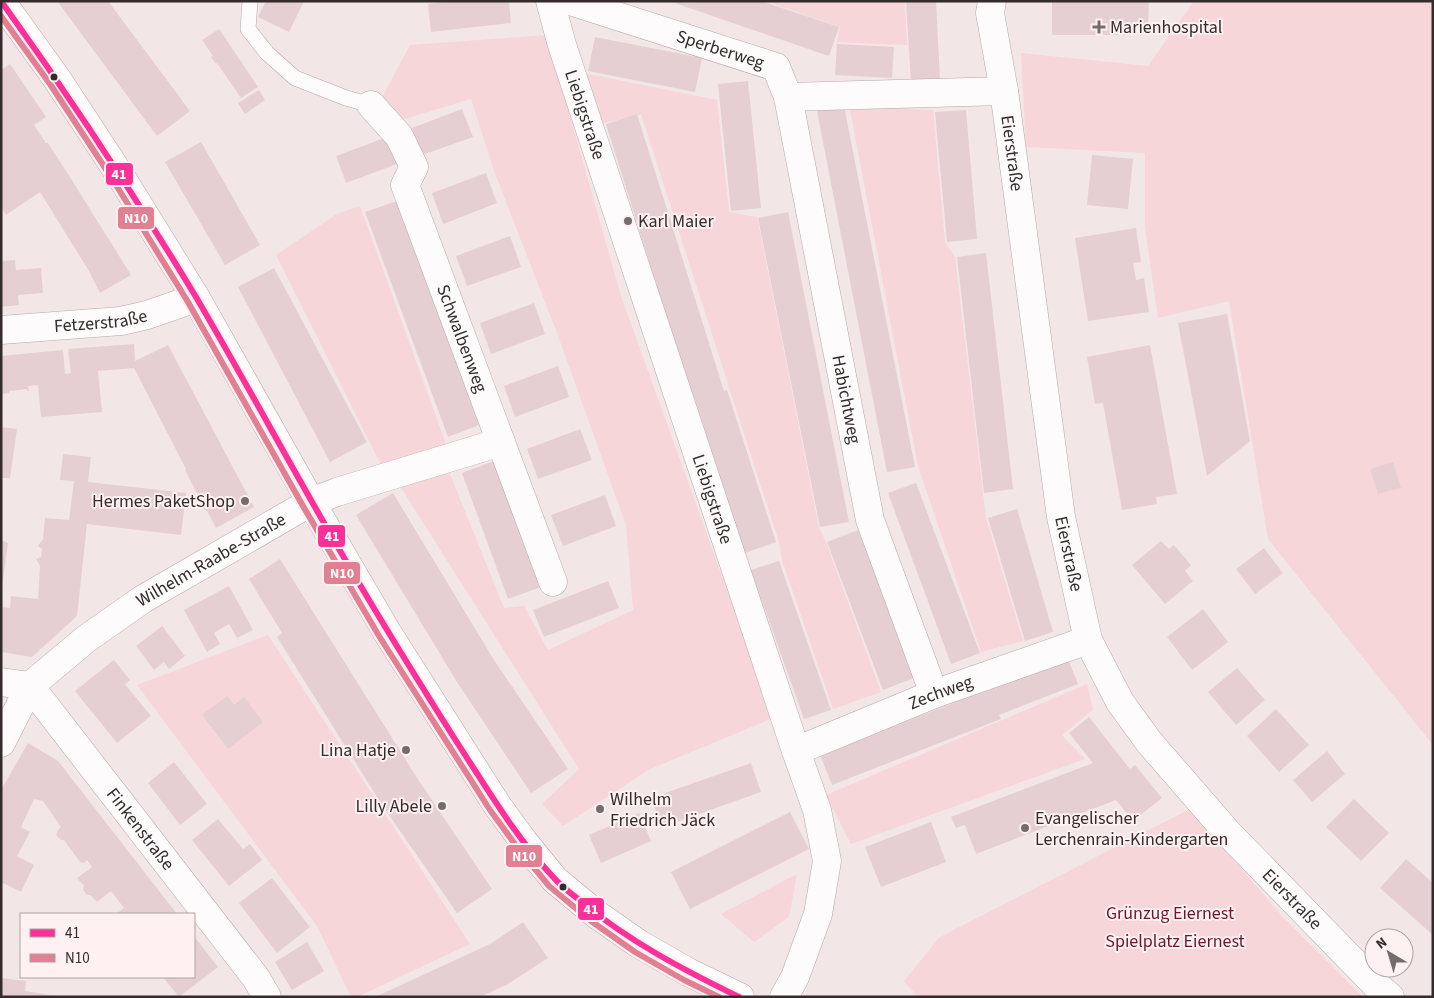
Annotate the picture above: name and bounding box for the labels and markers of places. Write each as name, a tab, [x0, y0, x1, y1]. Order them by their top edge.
place label: Marienhospital	[1110, 15, 1222, 40]
marker: Marienhospital	[1092, 20, 1106, 34]
unlabelled marker	[49, 72, 59, 82]
place label: Karl Maier	[638, 209, 714, 234]
marker: Karl Maier	[622, 215, 634, 227]
place label: Hermes PaketShop	[92, 489, 235, 514]
marker: Hermes PaketShop	[239, 495, 251, 507]
place label: Lina Hatje	[320, 738, 396, 763]
marker: Lina Hatje	[400, 744, 412, 756]
place label: Wilhelm Friedrich Jäck	[610, 787, 715, 833]
place label: Lilly Abele	[355, 794, 432, 819]
marker: Lilly Abele	[436, 800, 448, 812]
marker: Wilhelm Friedrich Jäck	[594, 803, 606, 815]
place label: Evangelischer Lerchenrain-Kindergarten	[1035, 806, 1228, 852]
marker: Evangelischer Lerchenrain-Kindergarten	[1019, 822, 1031, 834]
unlabelled marker	[558, 882, 568, 892]

